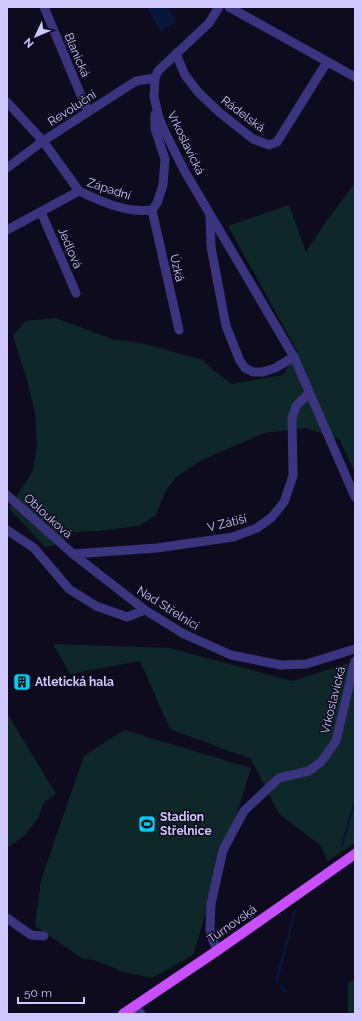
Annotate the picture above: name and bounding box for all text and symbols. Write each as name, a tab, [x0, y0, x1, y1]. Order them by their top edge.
north arrow	[16, 16, 56, 56]
street label: Blanická	[61, 31, 93, 79]
text: N	[22, 35, 37, 50]
street label: Revoluční	[45, 87, 99, 129]
street label: Rádelská	[219, 93, 267, 135]
street label: Vrkoslavická	[165, 109, 207, 177]
street label: Západní	[85, 175, 133, 203]
street label: Jedlová	[55, 225, 85, 271]
street label: Úzká	[167, 253, 187, 283]
street label: Oblouková	[21, 491, 75, 541]
street label: V Zátiší	[206, 511, 248, 535]
street label: Nad Střelnicí	[134, 583, 202, 633]
street label: Vrkoslavická	[318, 665, 348, 735]
building icon: Atletická hala	[12, 672, 32, 692]
place label: Atletická hala	[35, 675, 114, 689]
place label: Stadion Střelnice	[160, 810, 212, 838]
sports icon: Stadion Střelnice	[137, 814, 157, 834]
street label: Turnovská	[205, 902, 259, 946]
scale bar	[18, 979, 84, 1005]
text: 50 m	[24, 986, 52, 1000]

